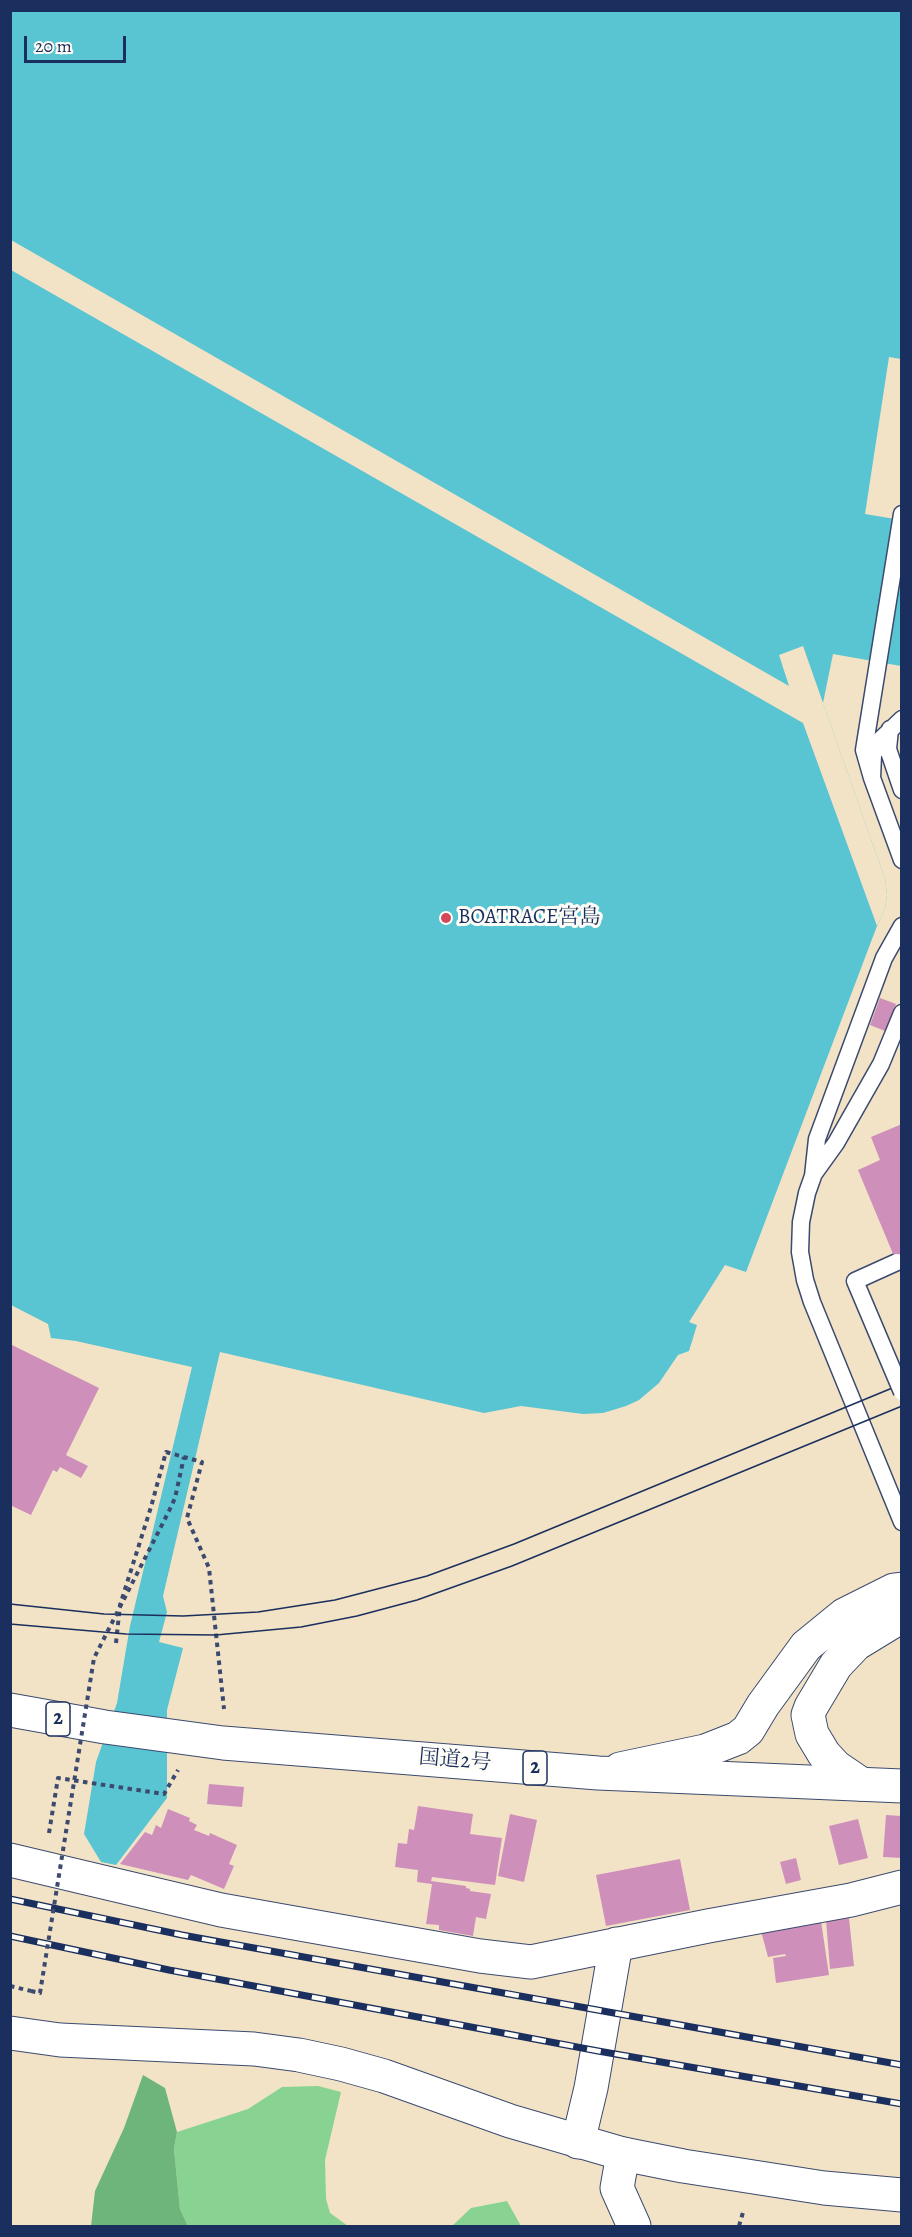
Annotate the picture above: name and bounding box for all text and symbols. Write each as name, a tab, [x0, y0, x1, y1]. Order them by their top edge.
scale bar	[27, 24, 129, 62]
text: 20 m	[35, 34, 72, 58]
place label: BOATRACE宮島	[458, 905, 601, 931]
marker: BOATRACE宮島	[439, 911, 453, 925]
road number: 2	[46, 1702, 70, 1736]
street label: 国道2号	[418, 1745, 492, 1777]
road number: 2	[523, 1751, 547, 1785]

